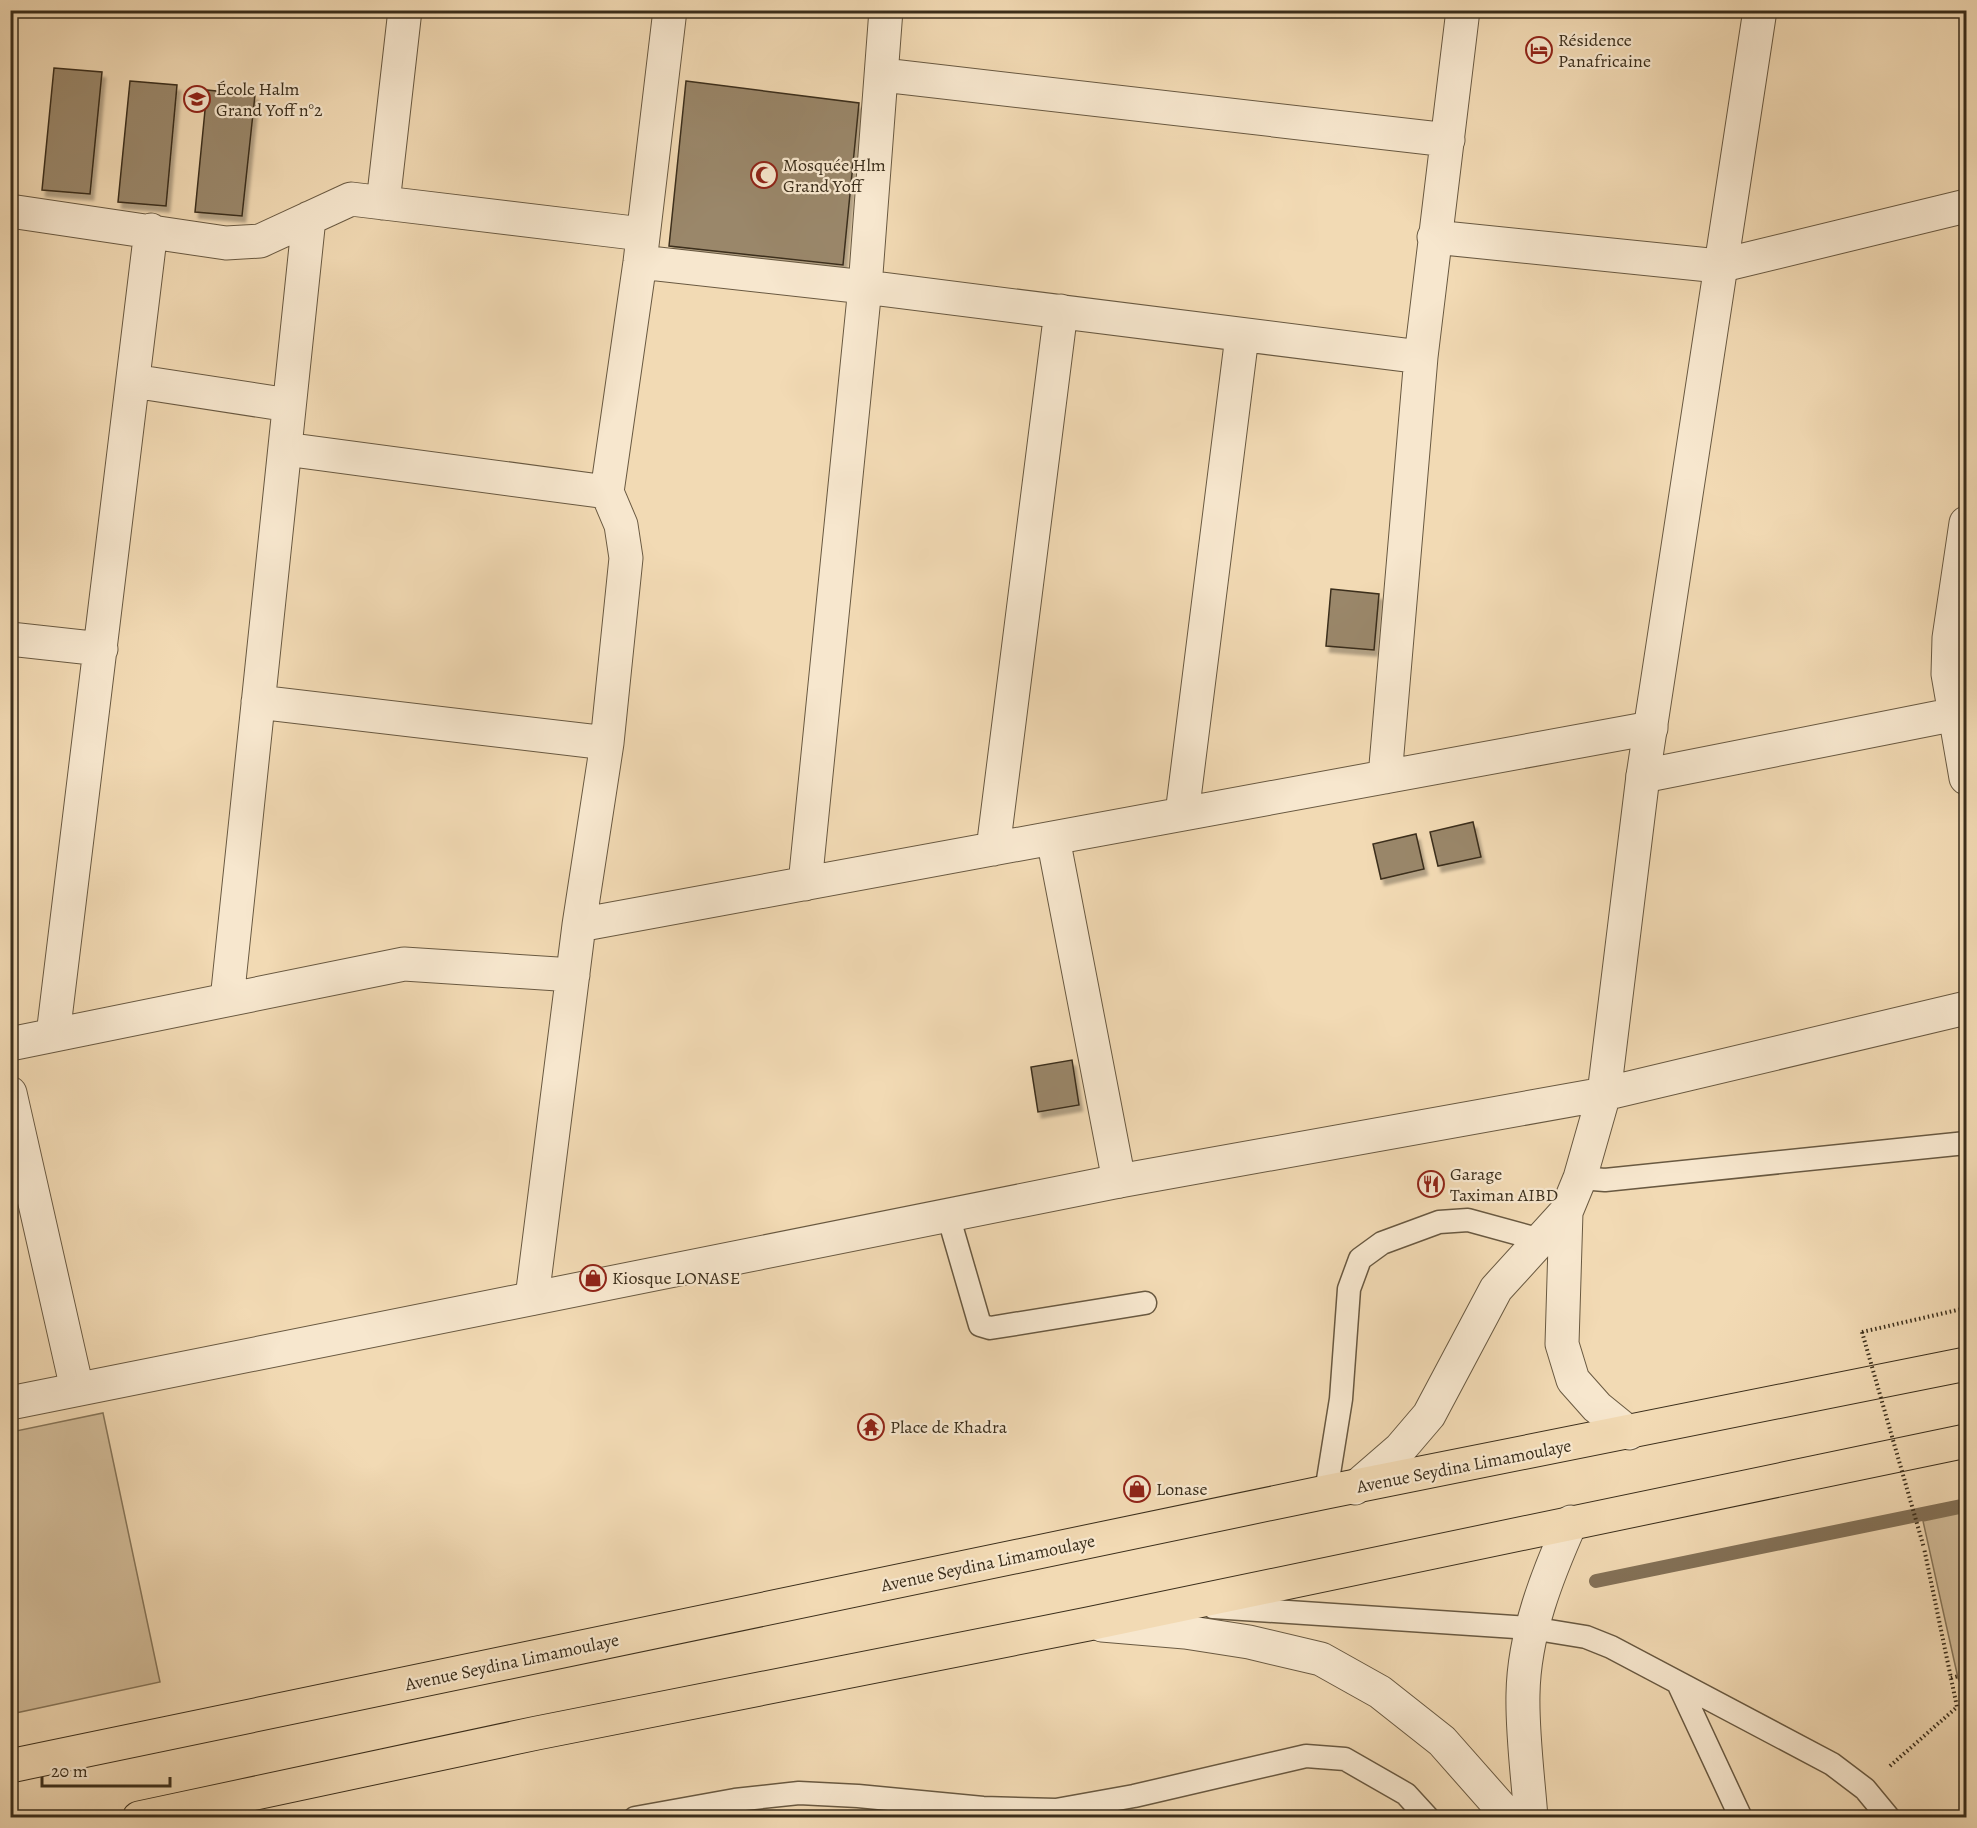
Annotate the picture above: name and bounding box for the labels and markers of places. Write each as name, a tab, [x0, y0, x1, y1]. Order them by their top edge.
place label: Résidence Panafricaine	[1558, 28, 1651, 73]
hotel icon: Résidence Panafricaine	[1524, 35, 1554, 65]
place label: École Halm Grand Yoff n°2	[216, 77, 323, 122]
school or university icon: École Halm Grand Yoff n°2	[182, 84, 212, 114]
place label: Mosquée Hlm Grand Yoff	[783, 153, 886, 198]
mosque icon: Mosquée Hlm Grand Yoff	[749, 160, 779, 190]
place label: Garage Taximan AIBD	[1450, 1162, 1558, 1207]
restaurant icon: Garage Taximan AIBD	[1416, 1169, 1446, 1199]
shop icon: Kiosque LONASE	[578, 1263, 608, 1293]
place label: Kiosque LONASE	[612, 1266, 740, 1290]
temple icon: Place de Khadra	[856, 1412, 886, 1442]
place label: Place de Khadra	[890, 1415, 1008, 1439]
shop icon: Lonase	[1122, 1474, 1152, 1504]
place label: Lonase	[1156, 1477, 1208, 1501]

